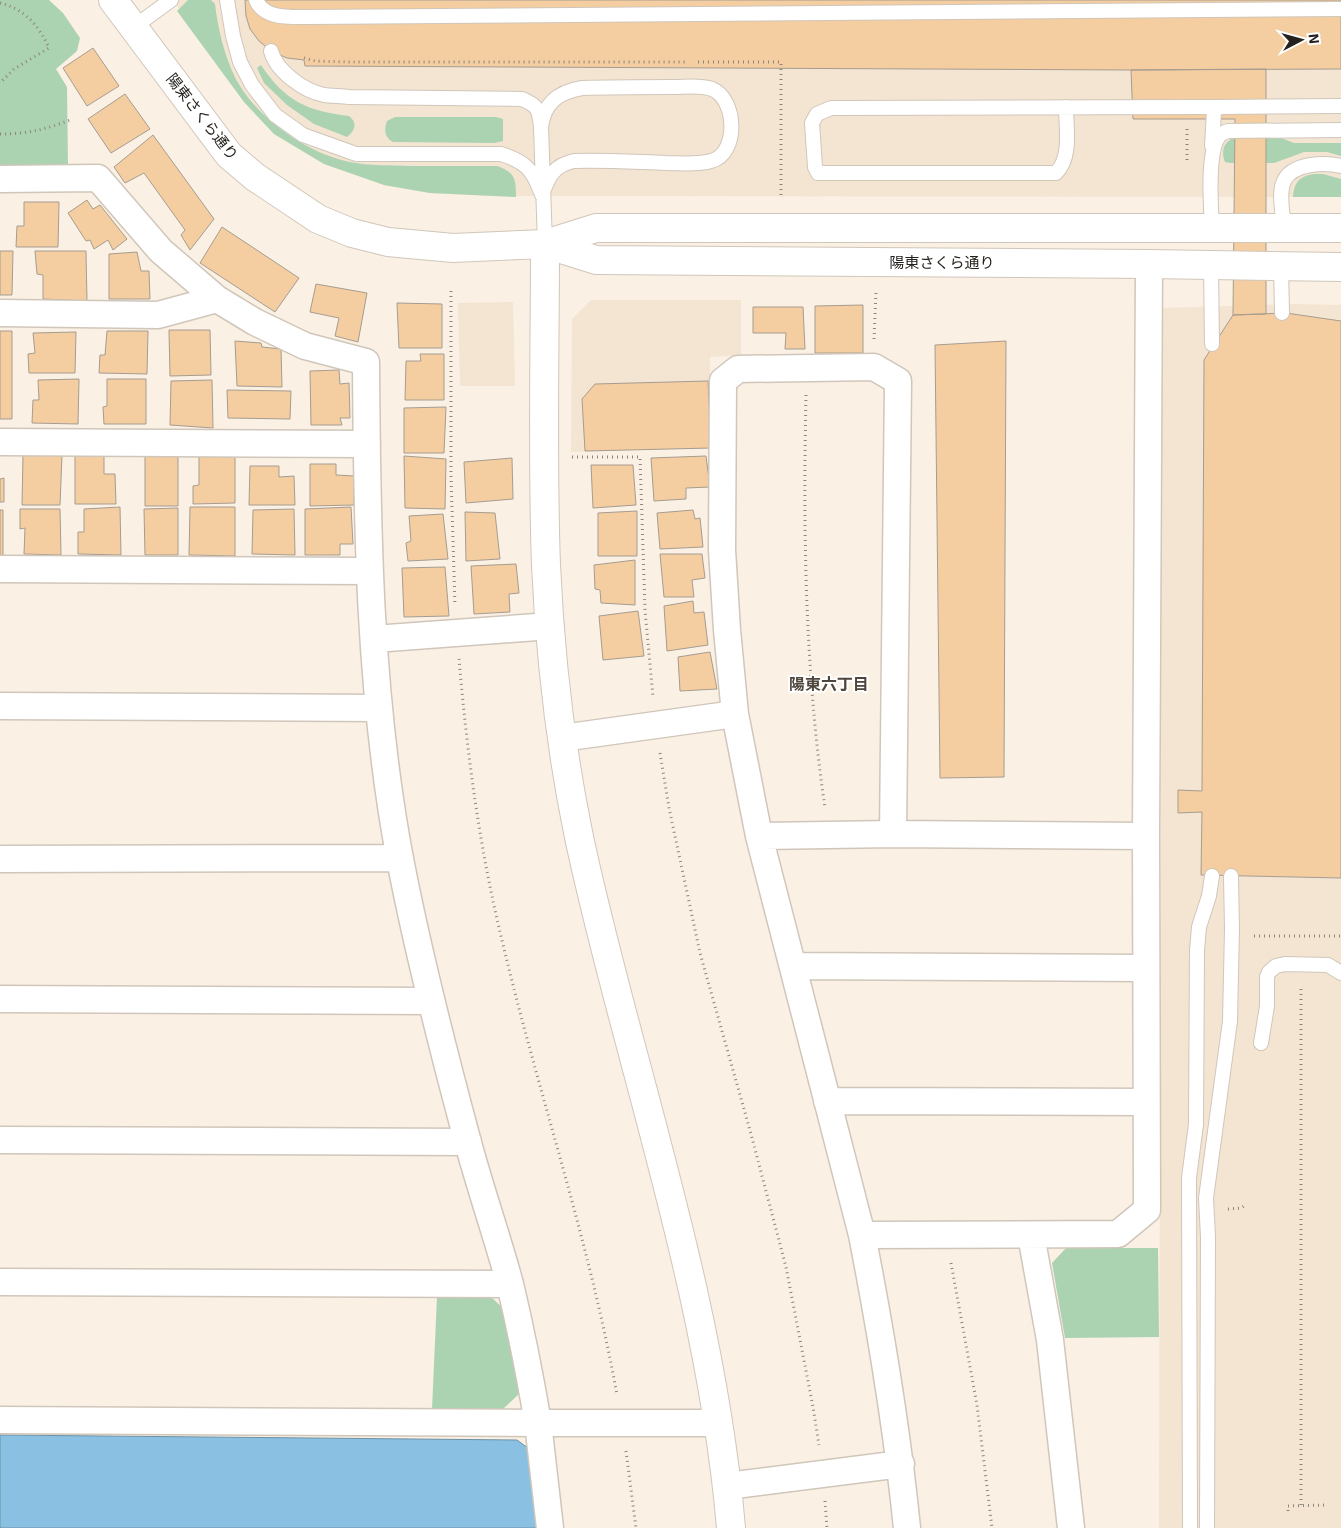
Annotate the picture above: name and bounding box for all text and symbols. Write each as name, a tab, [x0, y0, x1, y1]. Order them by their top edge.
north arrow	[1276, 15, 1326, 65]
text: N	[1305, 33, 1323, 45]
street label: 陽東さくら通り	[163, 69, 242, 163]
street label: 陽東さくら通り	[889, 253, 995, 271]
district label: 陽東六丁目	[789, 674, 869, 693]

